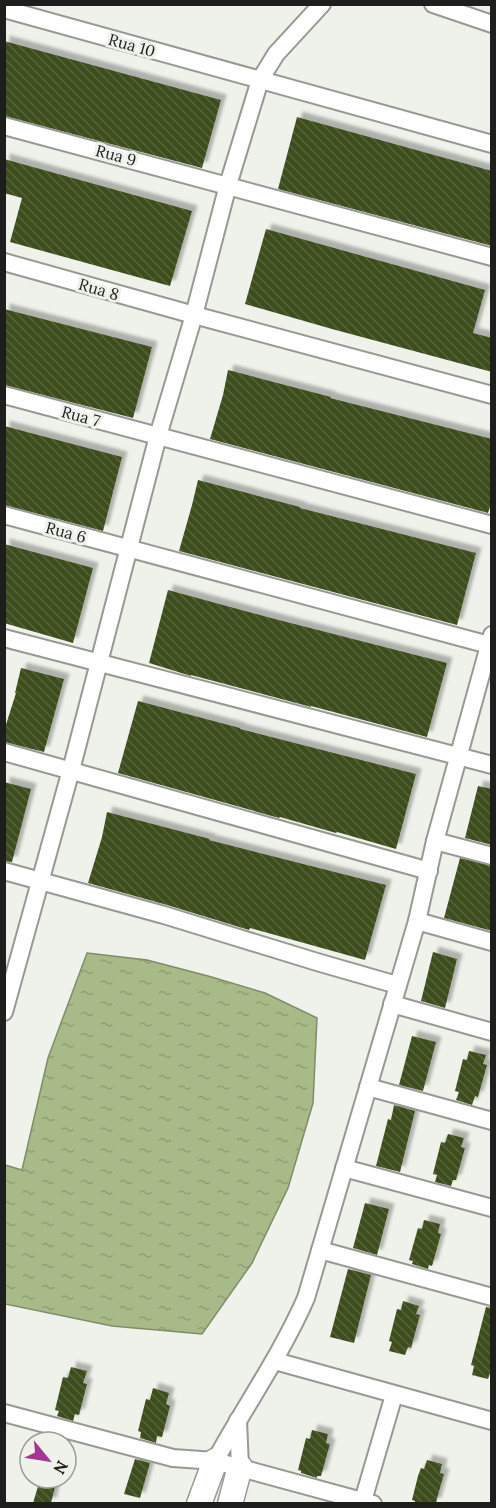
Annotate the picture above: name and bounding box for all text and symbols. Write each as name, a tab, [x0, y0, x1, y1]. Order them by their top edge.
street label: Rua 10	[106, 29, 158, 61]
street label: Rua 9	[93, 140, 139, 170]
street label: Rua 8	[77, 274, 121, 304]
street label: Rua 7	[59, 401, 103, 431]
street label: Rua 6	[43, 517, 89, 547]
north arrow	[18, 1430, 78, 1490]
text: N	[49, 1457, 73, 1478]

